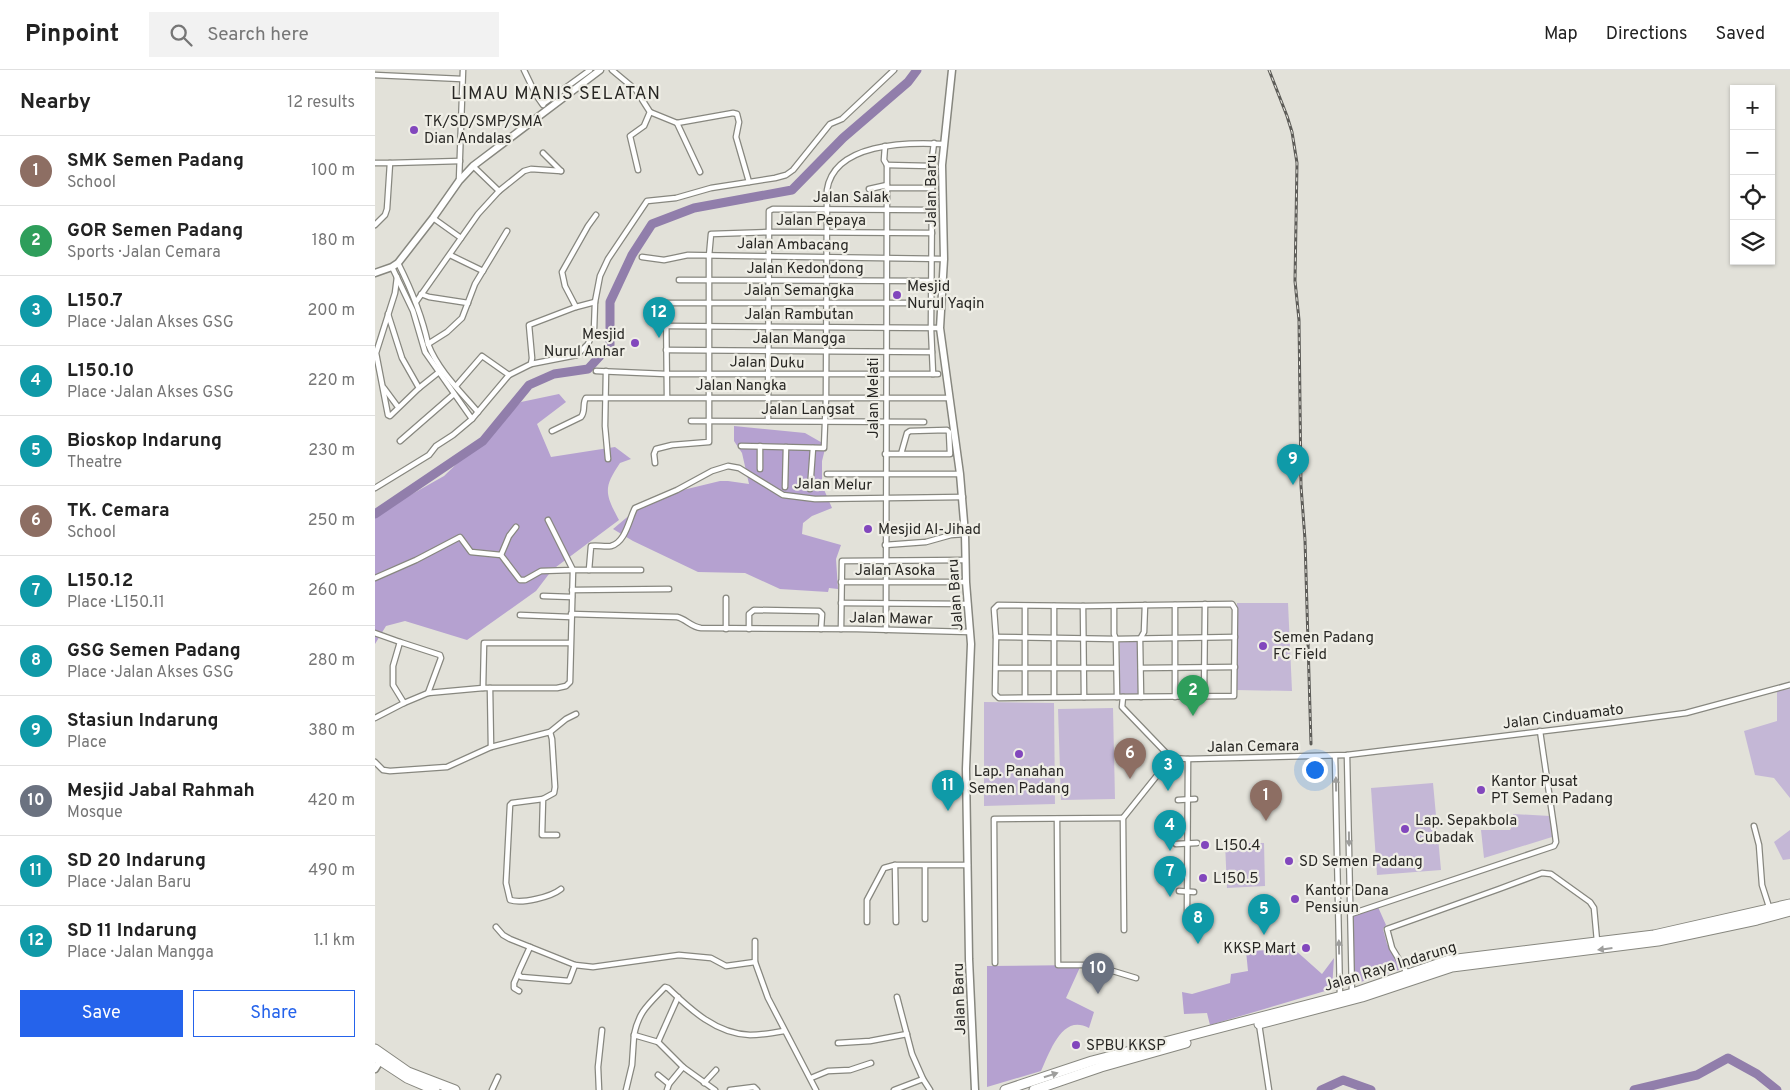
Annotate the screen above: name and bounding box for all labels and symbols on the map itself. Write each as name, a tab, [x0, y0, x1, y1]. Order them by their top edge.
district label: LIMAU MANIS SELATAN	[451, 83, 661, 106]
place label: TK/SD/SMP/SMA Dian Andalas	[424, 113, 543, 149]
marker: TK/SD/SMP/SMA Dian Andalas	[408, 124, 420, 136]
street label: Jalan Baru	[923, 155, 942, 227]
street label: Jalan Salak	[813, 189, 889, 208]
street label: Jalan Pepaya	[776, 212, 866, 231]
street label: Jalan Ambacang	[737, 235, 849, 256]
street label: Jalan Kedondong	[746, 260, 864, 279]
place label: Mesjid Nurul Yaqin	[907, 278, 985, 314]
street label: Jalan Semangka	[744, 282, 854, 301]
marker: Mesjid Nurul Yaqin	[891, 289, 903, 301]
pin: 12	[643, 297, 675, 338]
street label: Jalan Rambutan	[744, 306, 854, 325]
place label: Mesjid Nurul Anhar	[544, 326, 625, 362]
street label: Jalan Mangga	[752, 330, 846, 349]
marker: Mesjid Nurul Anhar	[629, 337, 641, 349]
street label: Jalan Duku	[729, 353, 805, 374]
street label: Jalan Melati	[865, 358, 884, 439]
street label: Jalan Nangka	[696, 377, 786, 396]
street label: Jalan Langsat	[761, 401, 855, 420]
pin: 9	[1277, 444, 1309, 485]
street label: Jalan Melur	[794, 475, 873, 496]
place label: Mesjid Al-Jihad	[878, 521, 981, 540]
marker: Mesjid Al-Jihad	[862, 523, 874, 535]
street label: Jalan Baru	[944, 558, 968, 632]
street label: Jalan Asoka	[855, 562, 935, 581]
street label: Jalan Mawar	[849, 609, 933, 630]
place label: Semen Padang FC Field	[1273, 629, 1374, 665]
marker: Semen Padang FC Field	[1257, 640, 1269, 652]
pin: 2	[1177, 675, 1209, 716]
street label: Jalan Cinduamato	[1502, 701, 1625, 734]
street label: Jalan Cemara	[1207, 737, 1299, 758]
pin: 6	[1114, 738, 1146, 779]
marker: Lap. Panahan Semen Padang	[1013, 748, 1025, 760]
pin: 3	[1152, 750, 1184, 791]
your location	[1302, 757, 1328, 783]
place label: Lap. Panahan Semen Padang	[969, 763, 1069, 799]
pin: 11	[932, 770, 964, 811]
place label: Kantor Pusat PT Semen Padang	[1491, 773, 1613, 809]
one-way arrow	[1332, 776, 1340, 792]
pin: 1	[1250, 780, 1282, 821]
marker: Kantor Pusat PT Semen Padang	[1475, 784, 1487, 796]
pin: 4	[1154, 810, 1186, 851]
place label: Lap. Sepakbola Cubadak	[1415, 812, 1517, 848]
marker: Lap. Sepakbola Cubadak	[1399, 823, 1411, 835]
one-way arrow	[1345, 831, 1353, 847]
place label: L150.4	[1215, 837, 1261, 856]
marker: L150.4	[1199, 839, 1211, 851]
place label: SD Semen Padang	[1299, 853, 1423, 872]
marker: SD Semen Padang	[1283, 855, 1295, 867]
pin: 7	[1154, 856, 1186, 897]
place label: L150.5	[1213, 870, 1259, 889]
marker: L150.5	[1197, 872, 1209, 884]
place label: Kantor Dana Pensiun	[1305, 882, 1389, 918]
marker: Kantor Dana Pensiun	[1289, 893, 1301, 905]
pin: 5	[1248, 894, 1280, 935]
pin: 8	[1182, 903, 1214, 944]
street label: Jalan Raya Indarung	[1322, 938, 1459, 997]
one-way arrow	[1335, 939, 1343, 955]
place label: KKSP Mart	[1223, 940, 1296, 959]
marker: KKSP Mart	[1300, 942, 1312, 954]
one-way arrow	[1597, 945, 1613, 953]
pin: 10	[1082, 953, 1114, 994]
street label: Jalan Baru	[950, 963, 971, 1035]
place label: SPBU KKSP	[1086, 1037, 1166, 1056]
marker: SPBU KKSP	[1070, 1039, 1082, 1051]
one-way arrow	[1044, 1070, 1059, 1078]

